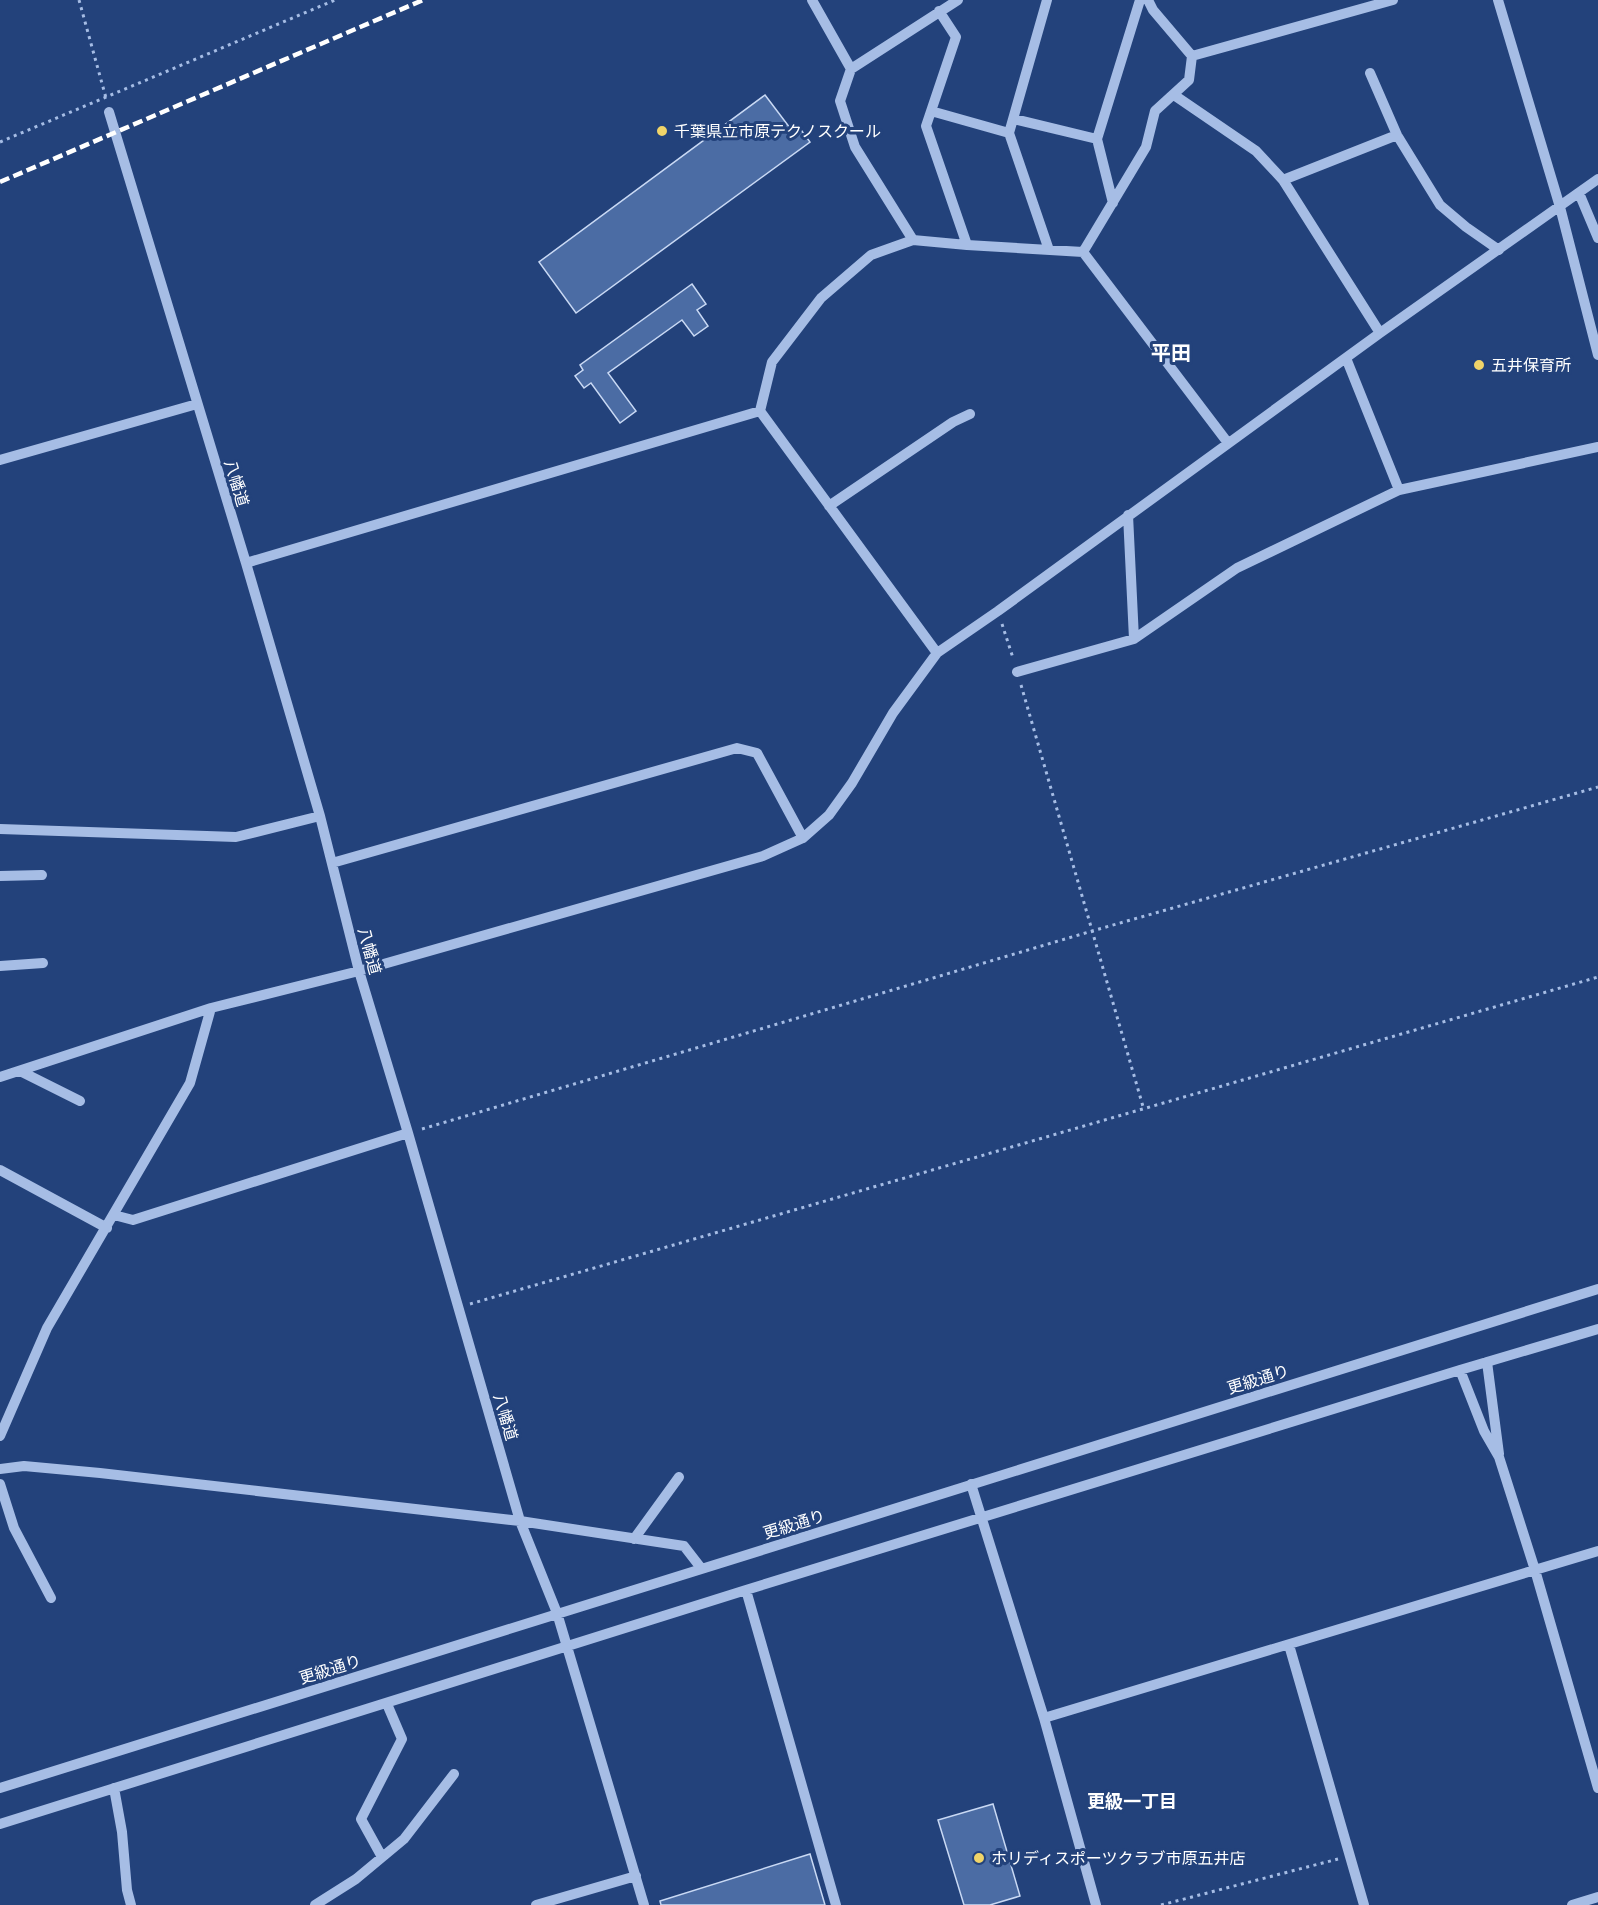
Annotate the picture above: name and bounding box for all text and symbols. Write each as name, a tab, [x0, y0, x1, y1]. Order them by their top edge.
place label: 千葉県立市原テクノスクール	[674, 120, 881, 143]
marker: 千葉県立市原テクノスクール	[655, 124, 669, 138]
district label: 平田	[1151, 339, 1191, 367]
place label: 五井保育所	[1491, 354, 1571, 377]
marker: 五井保育所	[1472, 358, 1486, 372]
street label: 八幡道	[219, 457, 255, 509]
street label: 八幡道	[352, 925, 387, 977]
street label: 更級通り	[1224, 1359, 1292, 1400]
street label: 八幡道	[488, 1391, 523, 1443]
street label: 更級通り	[760, 1504, 828, 1545]
street label: 更級通り	[296, 1649, 364, 1690]
district label: 更級一丁目	[1087, 1789, 1177, 1814]
place label: ホリディスポーツクラブ市原五井店	[991, 1847, 1246, 1870]
marker: ホリディスポーツクラブ市原五井店	[972, 1851, 986, 1865]

